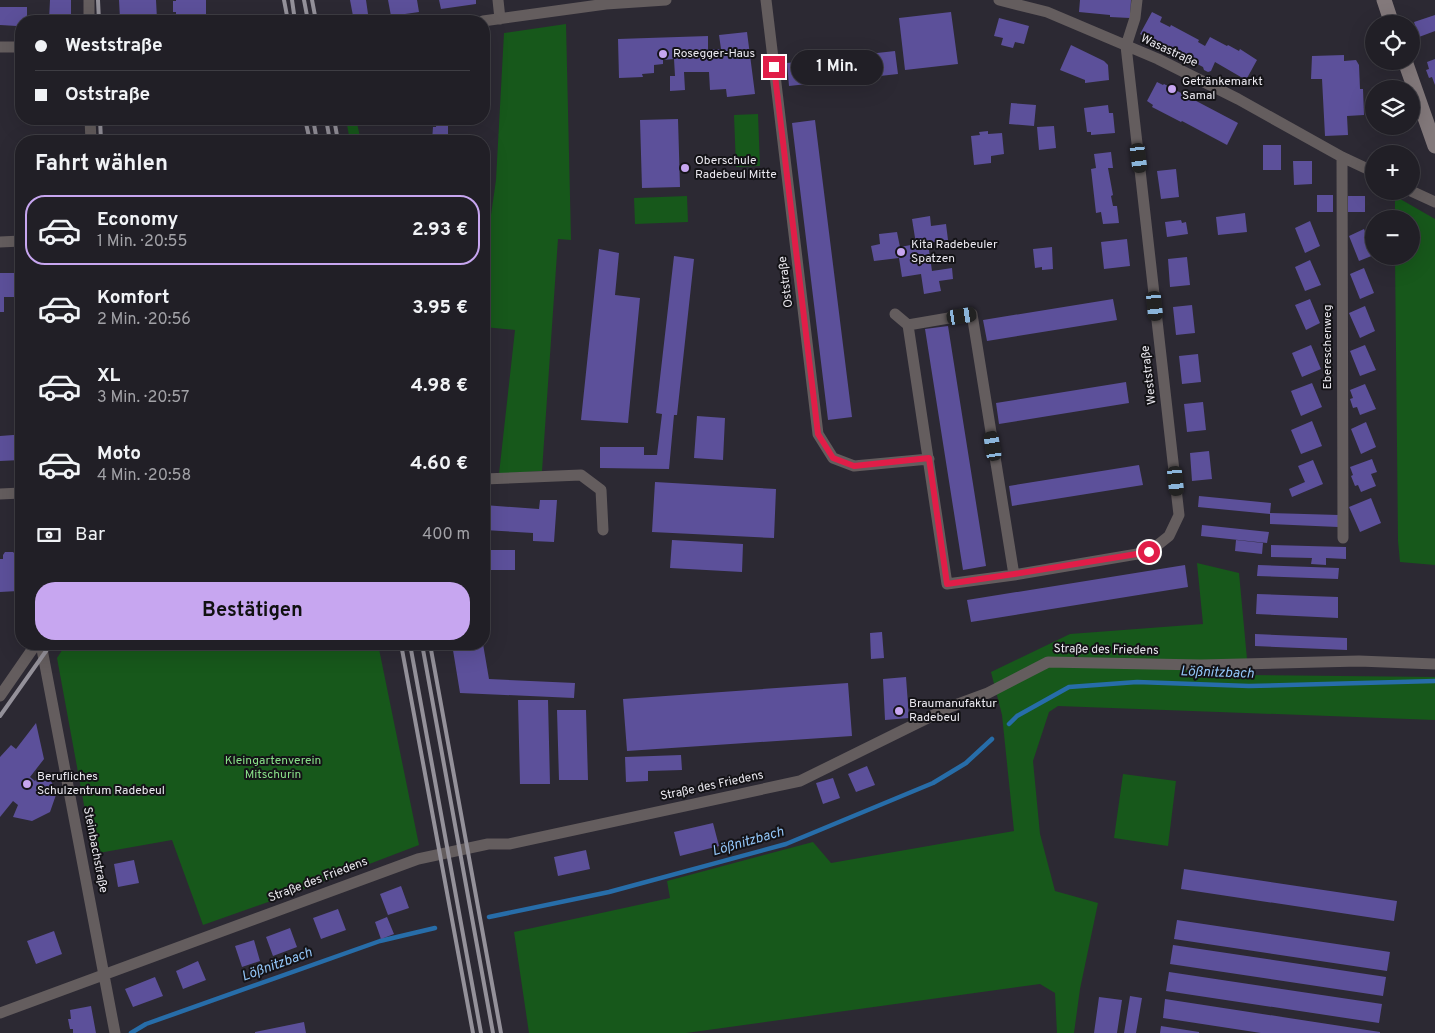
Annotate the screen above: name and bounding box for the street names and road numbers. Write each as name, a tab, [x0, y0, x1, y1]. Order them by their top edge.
street label: Wasastraße	[1138, 31, 1200, 71]
street label: Oststraße	[775, 255, 797, 309]
street label: Ebereschenweg	[1320, 305, 1336, 389]
street label: Weststraße	[1137, 344, 1161, 406]
street label: Straße des Friedens	[1053, 641, 1159, 659]
street label: Straße des Friedens	[659, 767, 765, 805]
street label: Steinbachstraße	[79, 806, 111, 894]
street label: Straße des Friedens	[266, 854, 370, 906]

